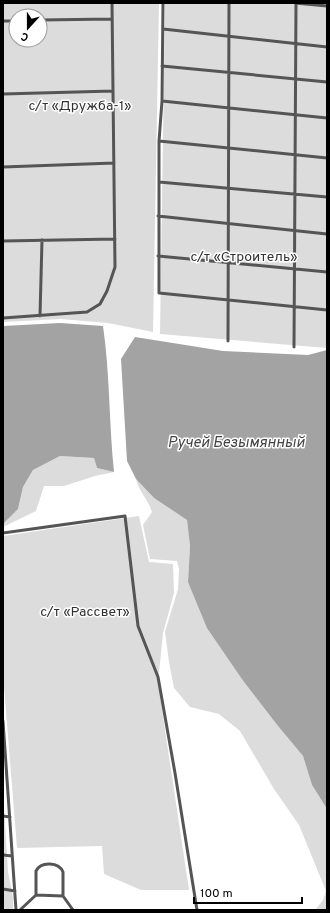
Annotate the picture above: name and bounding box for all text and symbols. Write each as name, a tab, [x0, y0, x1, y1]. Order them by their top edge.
north arrow	[8, 8, 48, 48]
text: С	[19, 29, 31, 44]
park label: с/т «Дружба-1»	[29, 98, 131, 115]
park label: с/т «Строитель»	[190, 249, 298, 266]
water label: Ручей Безымянный	[167, 434, 306, 453]
park label: с/т «Рассвет»	[40, 604, 130, 621]
scale bar	[194, 879, 302, 905]
text: 100 m	[200, 886, 233, 902]

